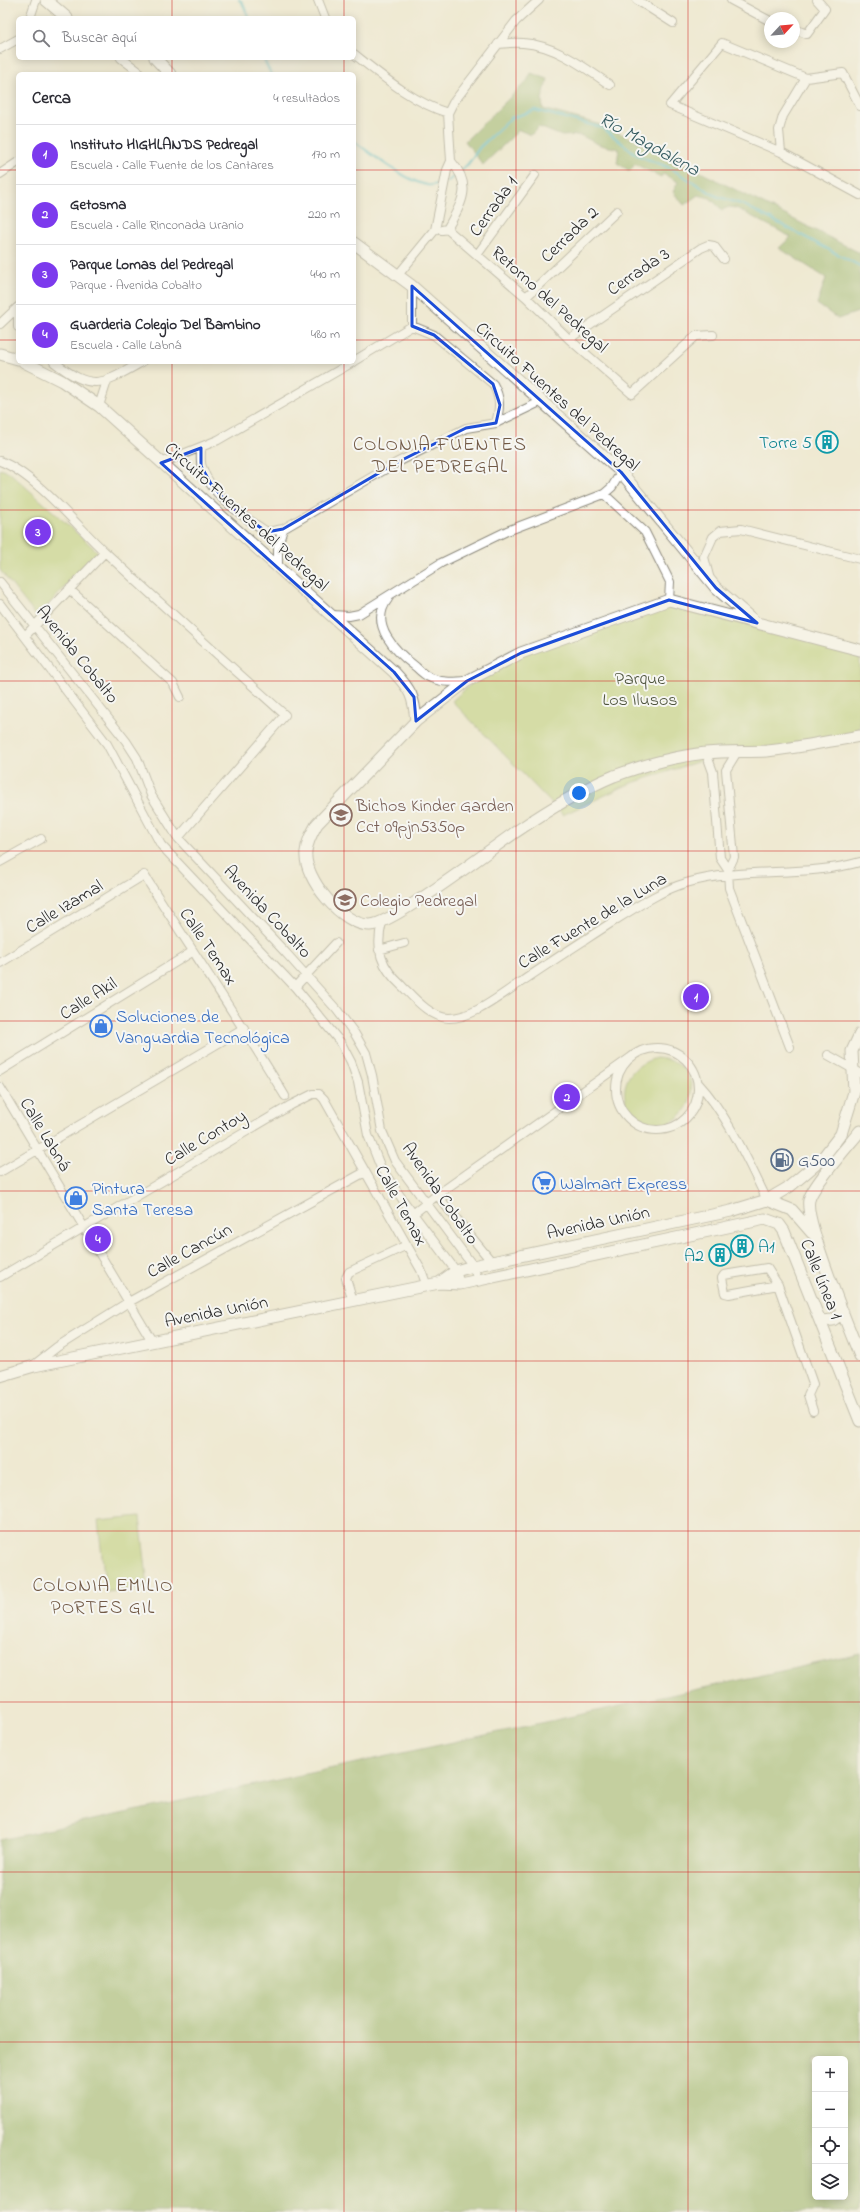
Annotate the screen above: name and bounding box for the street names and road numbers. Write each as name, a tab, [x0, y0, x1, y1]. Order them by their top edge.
street label: Cerrada 1	[464, 171, 526, 243]
street label: Cerrada 2	[535, 201, 605, 270]
street label: Retorno del Pedregal	[484, 241, 613, 361]
street label: Cerrada 3	[603, 242, 676, 303]
street label: Circuito Fuentes del Pedregal	[468, 317, 645, 479]
street label: Circuito Fuentes del Pedregal	[157, 437, 334, 599]
street label: Avenida Cobalto	[29, 601, 124, 710]
street label: Avenida Cobalto	[216, 860, 317, 965]
street label: Calle Fuente de la Luna	[514, 867, 673, 977]
street label: Calle Izamal	[21, 874, 109, 941]
street label: Calle Temax	[172, 903, 243, 991]
street label: Calle Akil	[55, 972, 123, 1028]
street label: Calle Labná	[12, 1093, 77, 1177]
street label: Calle Contoy	[160, 1104, 252, 1173]
street label: Avenida Cobalto	[394, 1138, 484, 1251]
street label: Calle Temax	[367, 1161, 433, 1251]
street label: Avenida Unión	[544, 1200, 652, 1248]
street label: Calle Cancún	[143, 1218, 237, 1286]
street label: Calle Línea 1	[792, 1235, 848, 1324]
street label: Avenida Unión	[162, 1290, 270, 1336]

